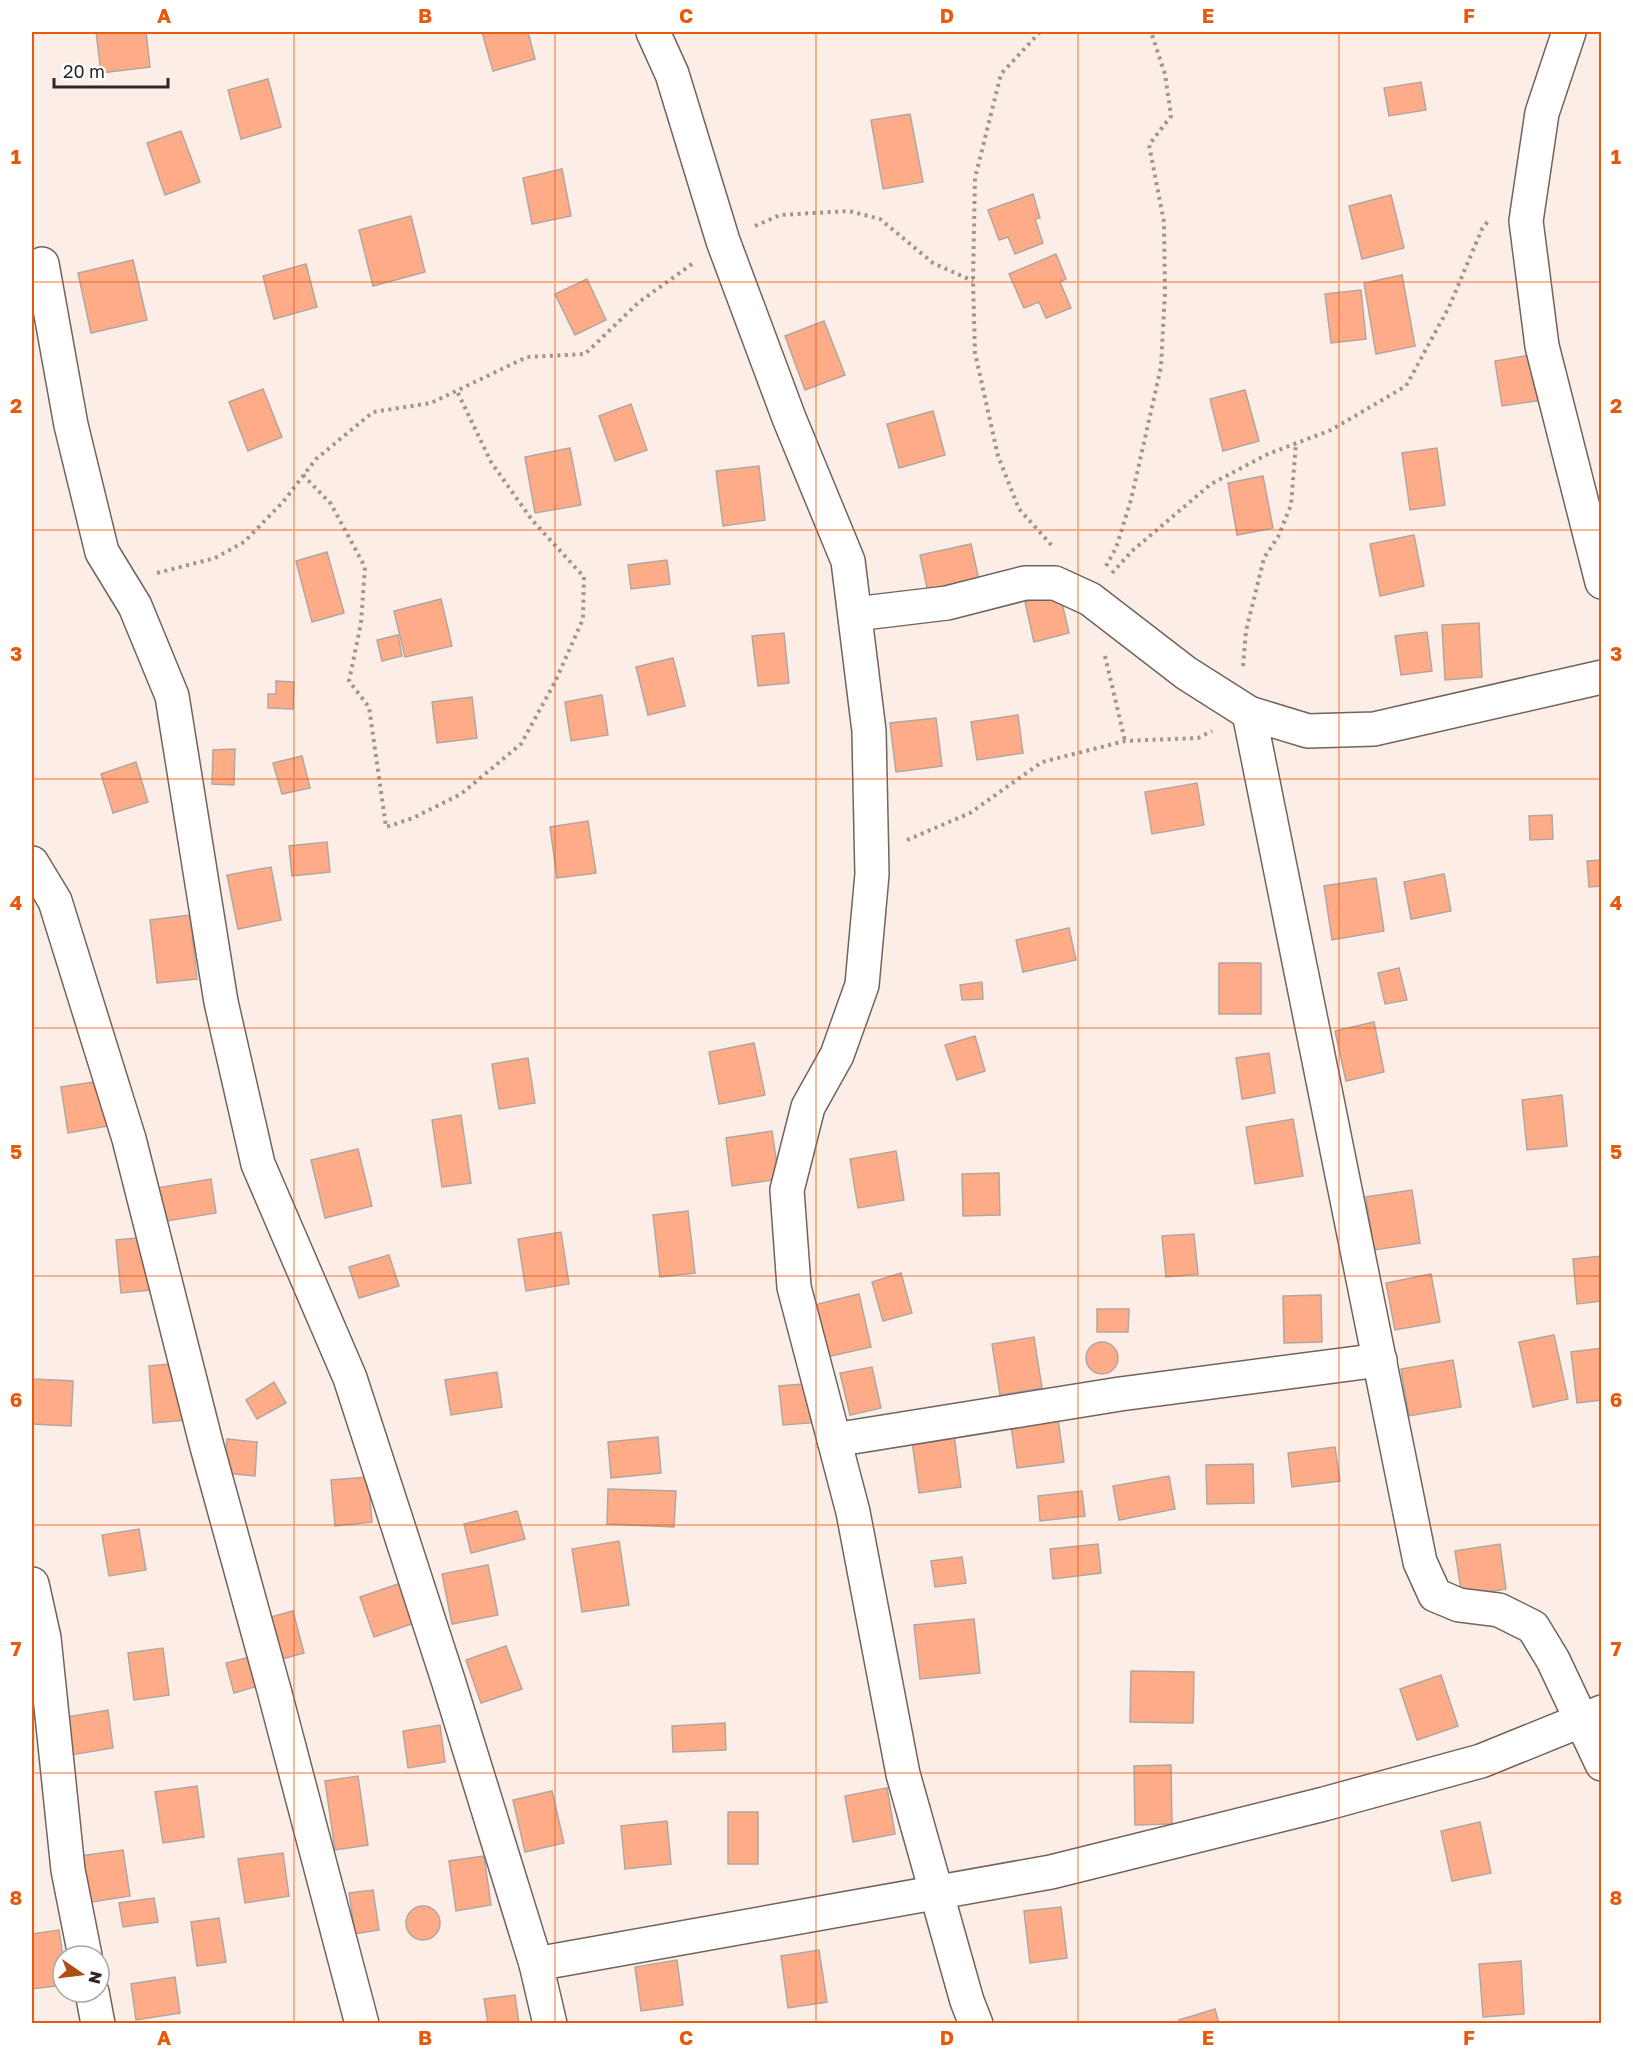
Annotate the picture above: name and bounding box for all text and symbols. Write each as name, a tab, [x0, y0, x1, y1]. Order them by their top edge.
text: A	[157, 3, 171, 27]
text: B	[418, 3, 432, 27]
text: C	[679, 3, 693, 27]
text: D	[940, 3, 954, 27]
text: E	[1202, 3, 1214, 27]
text: F	[1463, 3, 1475, 27]
scale bar	[54, 51, 168, 89]
text: 20 m	[63, 60, 105, 82]
text: 1	[11, 144, 21, 168]
text: 1	[1611, 144, 1621, 168]
text: 2	[10, 393, 22, 417]
text: 2	[1610, 393, 1622, 417]
text: 3	[10, 641, 22, 665]
text: 3	[1610, 641, 1622, 665]
text: 4	[10, 890, 22, 914]
text: 4	[1610, 890, 1622, 914]
text: 5	[10, 1139, 22, 1163]
text: 5	[1610, 1139, 1622, 1163]
text: 6	[10, 1387, 22, 1411]
text: 6	[1610, 1387, 1622, 1411]
text: 7	[11, 1636, 22, 1660]
text: 7	[1611, 1636, 1622, 1660]
text: 8	[10, 1885, 22, 1909]
text: 8	[1610, 1885, 1622, 1909]
north arrow	[51, 1944, 111, 2004]
text: N	[84, 1969, 107, 1986]
text: A	[157, 2025, 171, 2049]
text: B	[418, 2025, 432, 2049]
text: C	[679, 2025, 693, 2049]
text: D	[940, 2025, 954, 2049]
text: E	[1202, 2025, 1214, 2049]
text: F	[1463, 2025, 1475, 2049]

